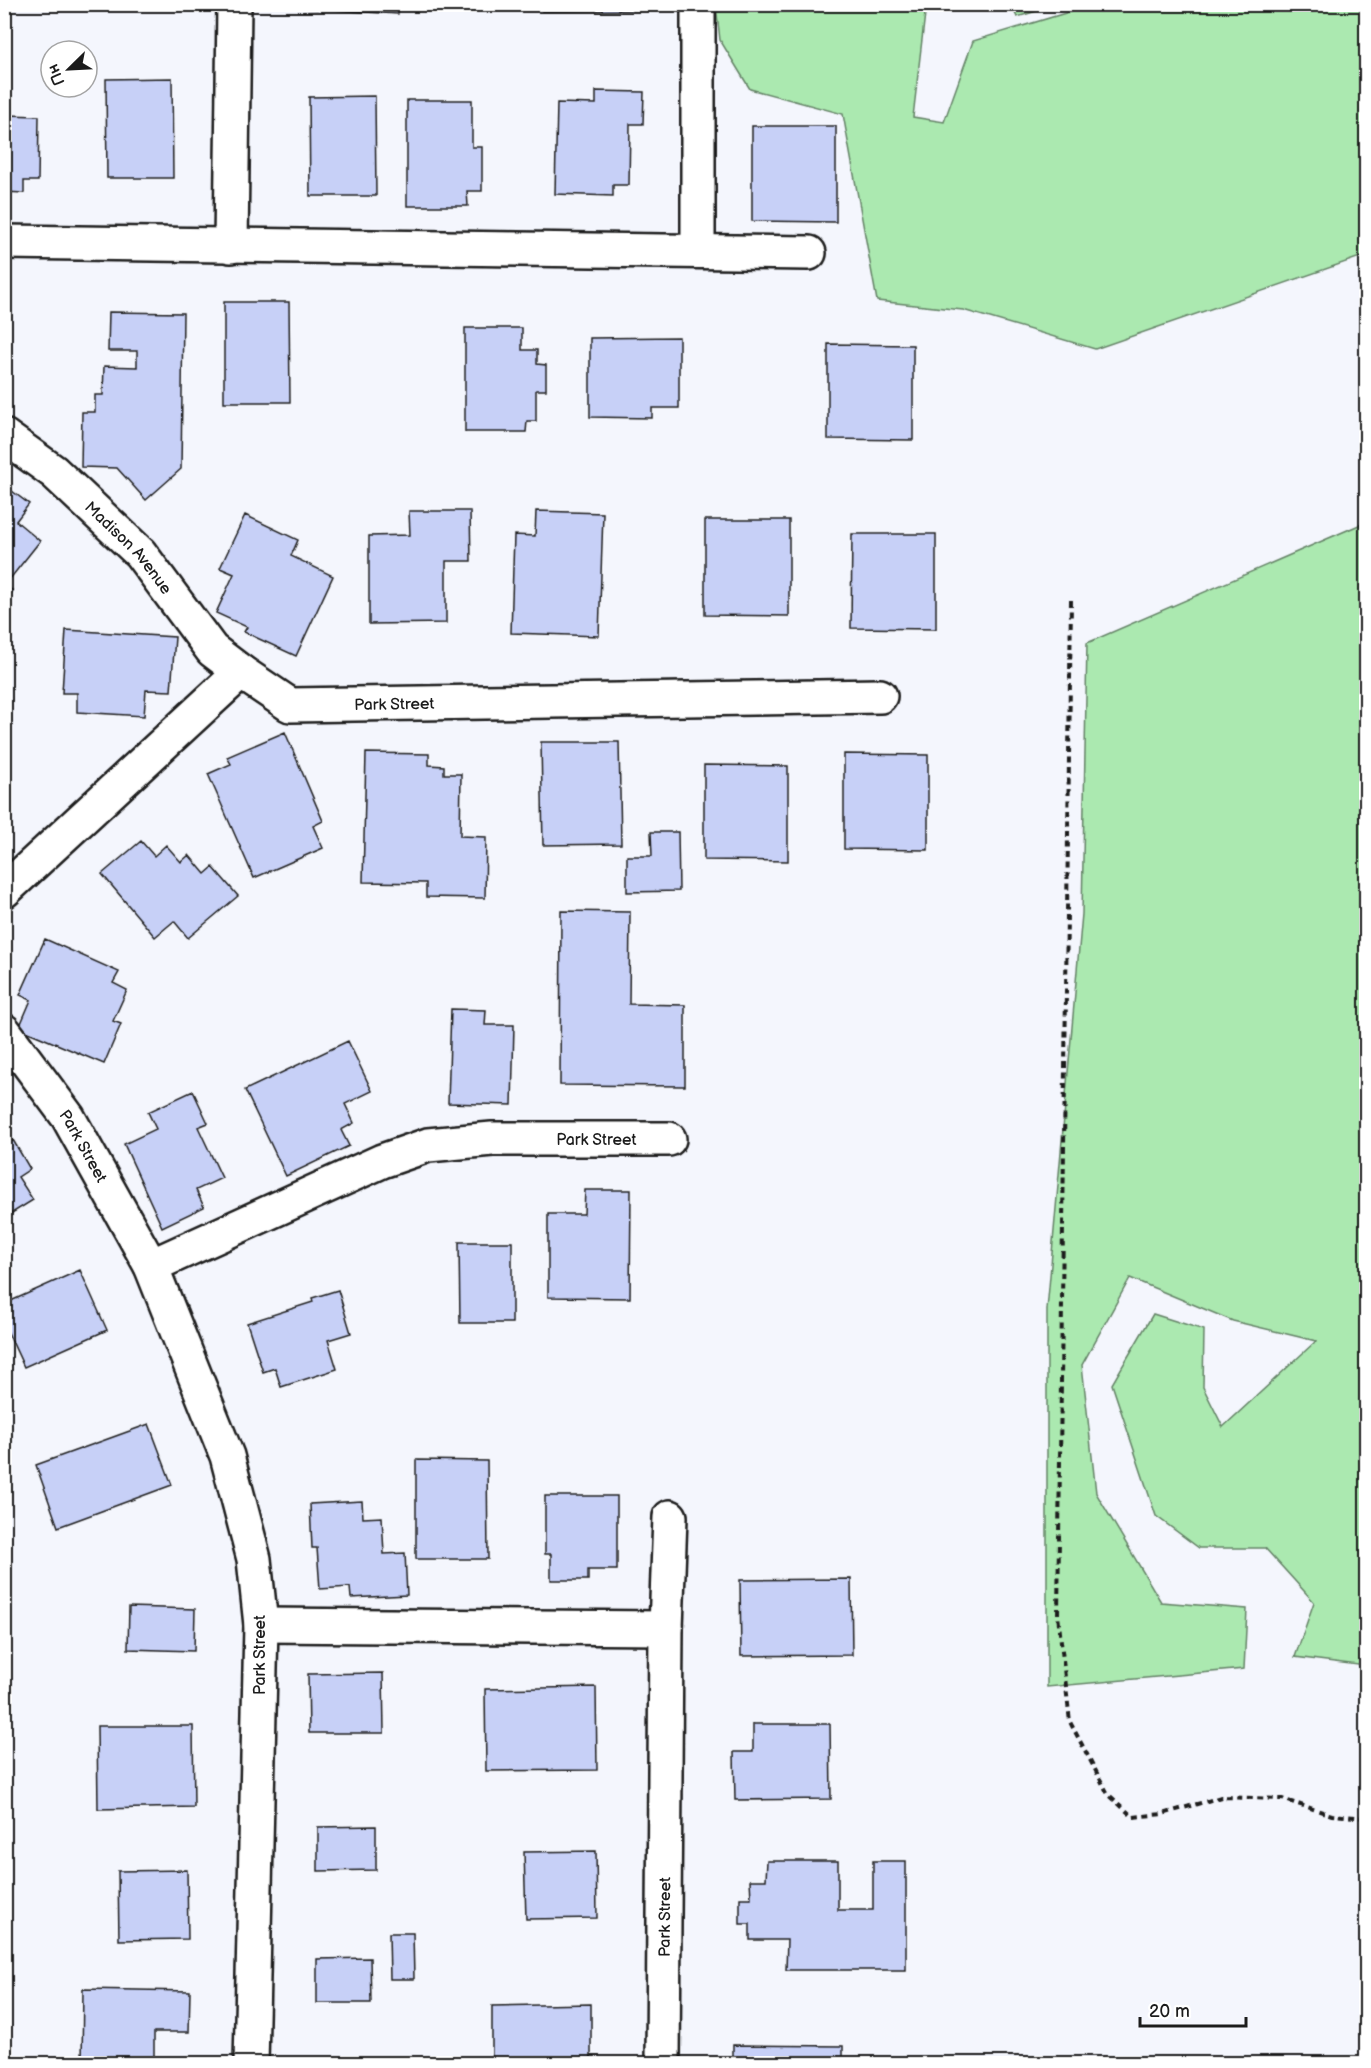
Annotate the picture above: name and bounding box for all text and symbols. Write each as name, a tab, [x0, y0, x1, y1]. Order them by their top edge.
north arrow	[39, 39, 99, 99]
text: Пн	[44, 61, 70, 88]
street label: Madison Avenue	[80, 498, 175, 599]
street label: Park Street	[354, 695, 435, 715]
street label: Park Street	[55, 1106, 110, 1186]
street label: Park Street	[556, 1131, 636, 1150]
street label: Park Street	[251, 1615, 270, 1695]
street label: Park Street	[656, 1877, 675, 1957]
scale bar	[1140, 1990, 1246, 2028]
text: 20 m	[1149, 2001, 1190, 2022]

